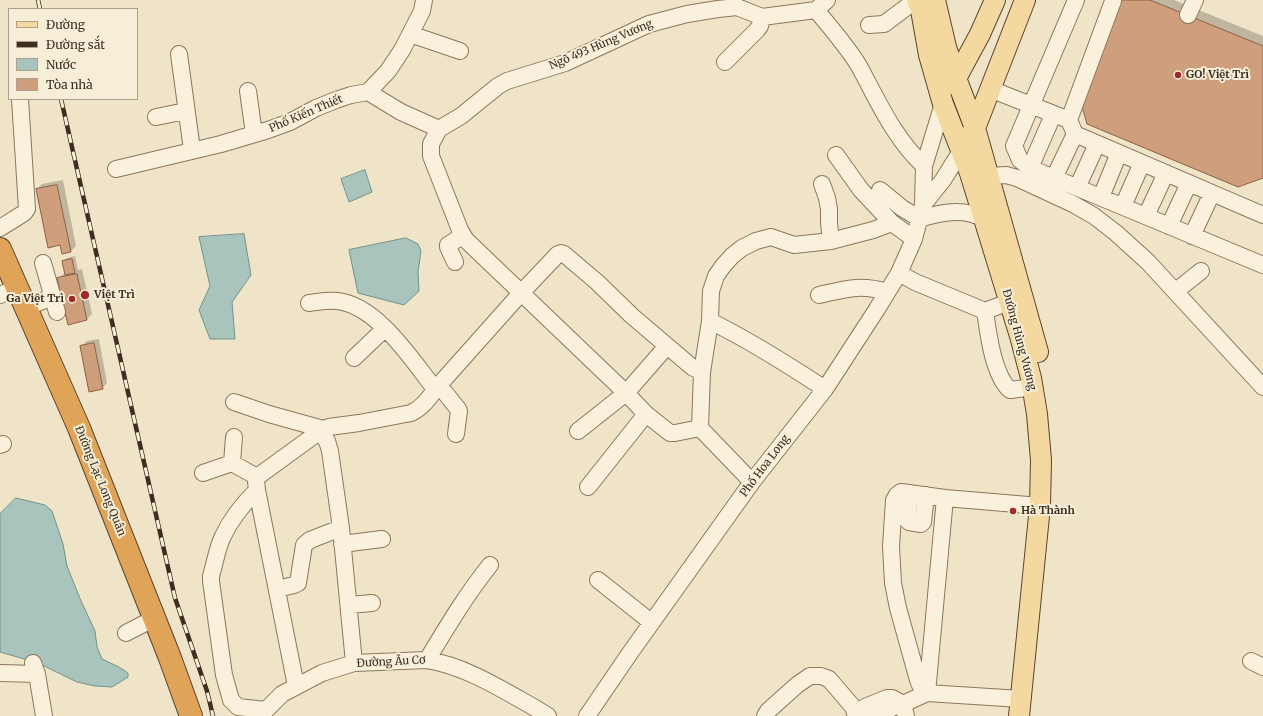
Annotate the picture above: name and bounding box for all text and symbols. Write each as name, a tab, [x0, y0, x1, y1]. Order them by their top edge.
legend	[8, 8, 138, 100]
text: Đường	[46, 17, 85, 32]
street label: Ngõ 493 Hùng Vương	[547, 17, 655, 73]
text: Đường sắt	[46, 37, 105, 52]
text: Nước	[46, 57, 76, 72]
place label: GO! Việt Trì	[1186, 68, 1249, 82]
marker: GO! Việt Trì	[1173, 70, 1183, 80]
text: Tòa nhà	[46, 77, 93, 92]
street label: Phố Kiến Thiết	[267, 93, 345, 135]
place label: Việt Trì	[94, 288, 135, 302]
street label: Đường Hùng Vương	[999, 288, 1039, 392]
marker: Việt Trì	[79, 289, 91, 301]
place label: Ga Việt Trì	[6, 292, 64, 306]
marker: Ga Việt Trì	[67, 294, 77, 304]
street label: Đường Lạc Long Quân	[72, 424, 128, 538]
street label: Phố Hoa Long	[737, 432, 793, 500]
place label: Hà Thành	[1021, 504, 1075, 518]
marker: Hà Thành	[1008, 506, 1018, 516]
street label: Đường Âu Cơ	[356, 654, 426, 670]

